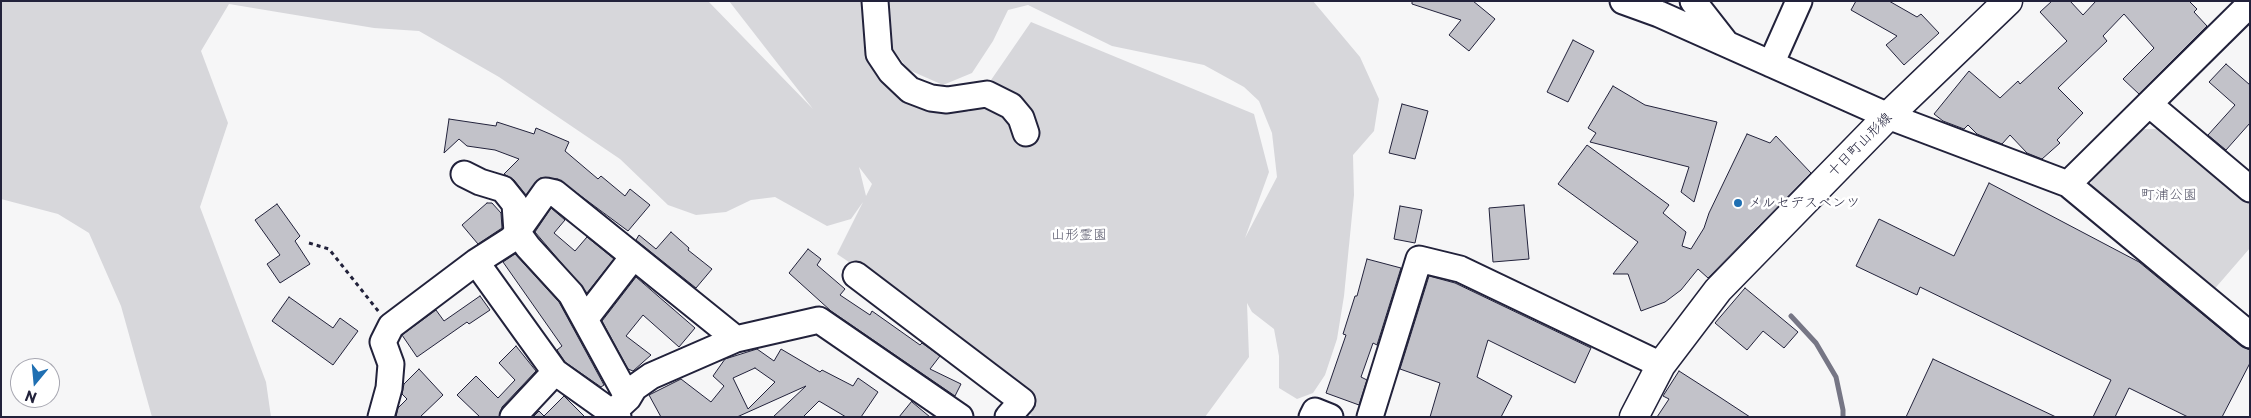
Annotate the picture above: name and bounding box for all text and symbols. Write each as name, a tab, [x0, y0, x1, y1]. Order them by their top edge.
street label: 十日町山形線	[1824, 109, 1896, 181]
park label: 町浦公園	[2141, 187, 2197, 203]
place label: メルセデスベンツ	[1748, 195, 1860, 211]
marker: メルセデスベンツ	[1732, 197, 1744, 209]
park label: 山形霊園	[1051, 227, 1107, 243]
north arrow	[10, 358, 60, 408]
text: N	[22, 385, 39, 409]

